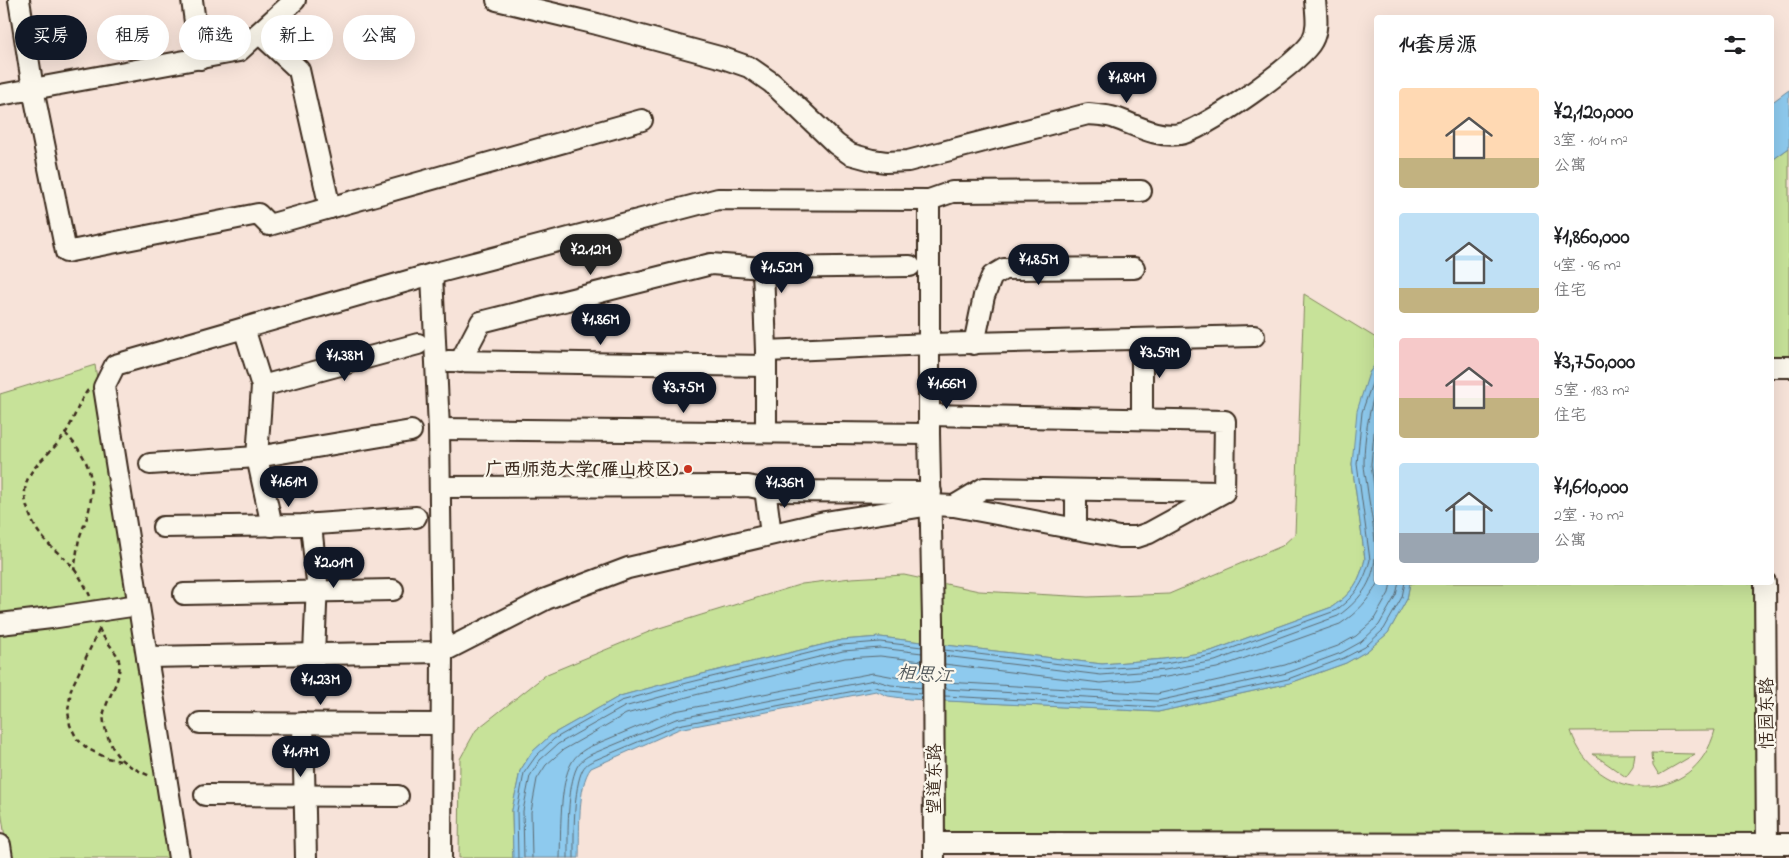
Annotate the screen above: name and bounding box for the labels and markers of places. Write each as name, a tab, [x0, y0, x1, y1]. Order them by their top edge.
pin: ¥1.84M	[1086, 62, 1168, 104]
pin: ¥2.12M	[550, 234, 632, 276]
pin: ¥1.85M	[998, 244, 1080, 286]
pin: ¥1.52M	[741, 252, 823, 294]
pin: ¥1.86M	[560, 304, 642, 346]
pin: ¥3.59M	[1119, 336, 1201, 379]
pin: ¥1.38M	[304, 340, 386, 382]
pin: ¥1.66M	[906, 368, 988, 410]
pin: ¥3.75M	[643, 372, 725, 414]
place label: 广西师范大学(雁山校区)	[485, 458, 679, 484]
marker: 广西师范大学(雁山校区)	[682, 463, 694, 475]
pin: ¥1.61M	[248, 466, 330, 508]
pin: ¥1.36M	[744, 466, 826, 509]
pin: ¥2.01M	[293, 546, 375, 589]
pin: ¥1.23M	[280, 664, 362, 706]
pin: ¥1.17M	[260, 736, 342, 778]

